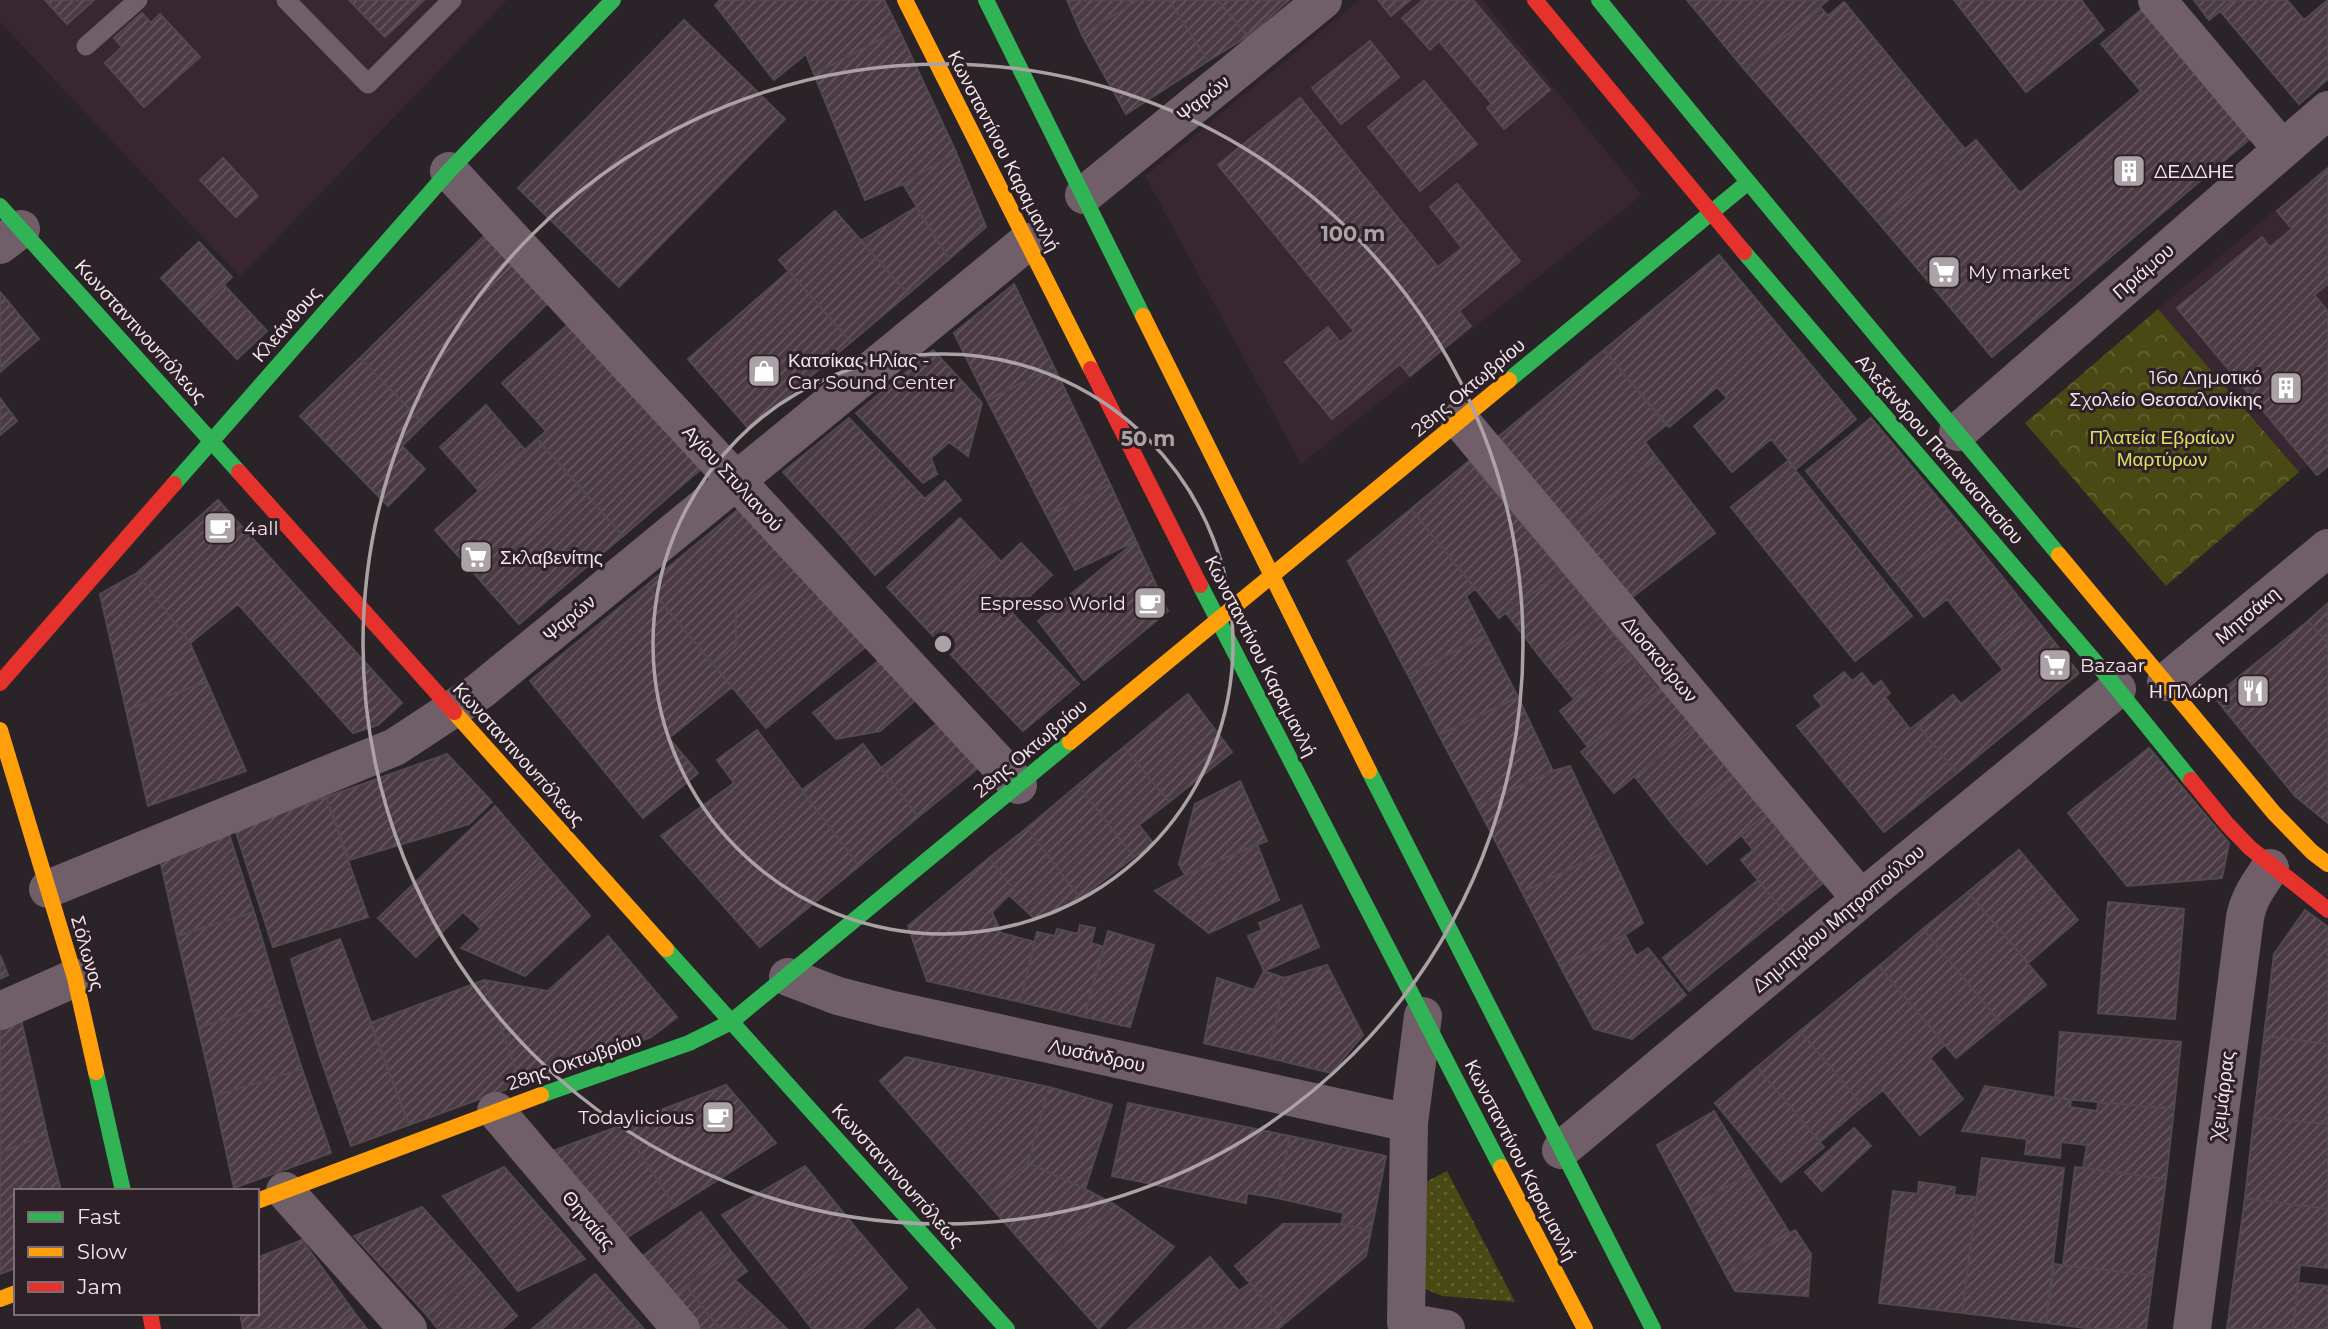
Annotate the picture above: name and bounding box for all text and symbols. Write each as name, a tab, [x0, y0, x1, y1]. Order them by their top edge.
street label: Κωνσταντίνου Καραμανλή	[943, 47, 1064, 256]
street label: Ψαρών	[1172, 70, 1234, 127]
building icon: ΔΕΔΔΗΕ	[2110, 152, 2148, 190]
place label: ΔΕΔΔΗΕ	[2154, 160, 2234, 183]
text: 100 m	[1321, 221, 1385, 246]
street label: Πριάμου	[2108, 239, 2179, 304]
supermarket icon: My market	[1925, 253, 1963, 291]
street label: Κωνσταντινουπόλεως	[70, 255, 211, 408]
place label: My market	[1968, 261, 2071, 284]
street label: Κλεάνθους	[247, 282, 325, 367]
street label: 28ης Οκτωβρίου	[1407, 333, 1530, 441]
place label: Κατσίκας Ηλίας - Car Sound Center	[788, 349, 956, 394]
street label: Αλεξάνδρου Παπαναστασίου	[1851, 350, 2028, 549]
shop icon: Κατσίκας Ηλίας - Car Sound Center	[745, 352, 783, 390]
place label: 16ο Δημοτικό Σχολείο Θεσσαλονίκης	[2070, 366, 2262, 411]
building icon: 16ο Δημοτικό Σχολείο Θεσσαλονίκης	[2267, 369, 2305, 407]
street label: Αγίου Στυλιανού	[678, 421, 788, 536]
text: 50 m	[1121, 426, 1175, 451]
park label: Πλατεία Εβραίων Μαρτύρων	[2089, 426, 2235, 471]
cafe icon: 4all	[201, 509, 239, 547]
place label: 4all	[244, 517, 279, 540]
supermarket icon: Σκλαβενίτης	[457, 538, 495, 576]
place label: Σκλαβενίτης	[500, 546, 603, 569]
street label: Κωνσταντίνου Καραμανλή	[1200, 552, 1321, 761]
street label: Μητσάκη	[2211, 582, 2284, 649]
cafe icon: Espresso World	[1131, 584, 1169, 622]
street label: Ψαρών	[538, 590, 600, 647]
place label: Espresso World	[980, 592, 1126, 615]
street label: Διοσκούρων	[1617, 612, 1702, 707]
centre of rings	[931, 632, 955, 656]
supermarket icon: Bazaar	[2036, 646, 2074, 684]
place label: Bazaar	[2080, 654, 2145, 677]
restaurant icon: Η Πλώρη	[2234, 672, 2272, 710]
street label: Κωνσταντινουπόλεως	[448, 678, 589, 831]
place label: Η Πλώρη	[2149, 680, 2228, 703]
street label: 28ης Οκτωβρίου	[969, 694, 1092, 802]
street label: Δημητρίου Μητροπούλου	[1748, 840, 1929, 997]
street label: Σόλωνος	[66, 913, 109, 993]
street label: 28ης Οκτωβρίου	[504, 1028, 645, 1095]
street label: Λυσάνδρου	[1046, 1034, 1147, 1077]
street label: Χειμάρρας	[2205, 1049, 2239, 1144]
street label: Κωνσταντίνου Καραμανλή	[1460, 1056, 1581, 1265]
cafe icon: Todaylicious	[699, 1098, 737, 1136]
street label: Κωνσταντινουπόλεως	[827, 1099, 968, 1252]
place label: Todaylicious	[578, 1106, 694, 1129]
street label: Θηναίας	[557, 1186, 620, 1255]
legend	[14, 1189, 259, 1315]
text: Fast	[77, 1204, 121, 1229]
text: Slow	[77, 1239, 127, 1264]
text: Jam	[76, 1274, 122, 1299]

